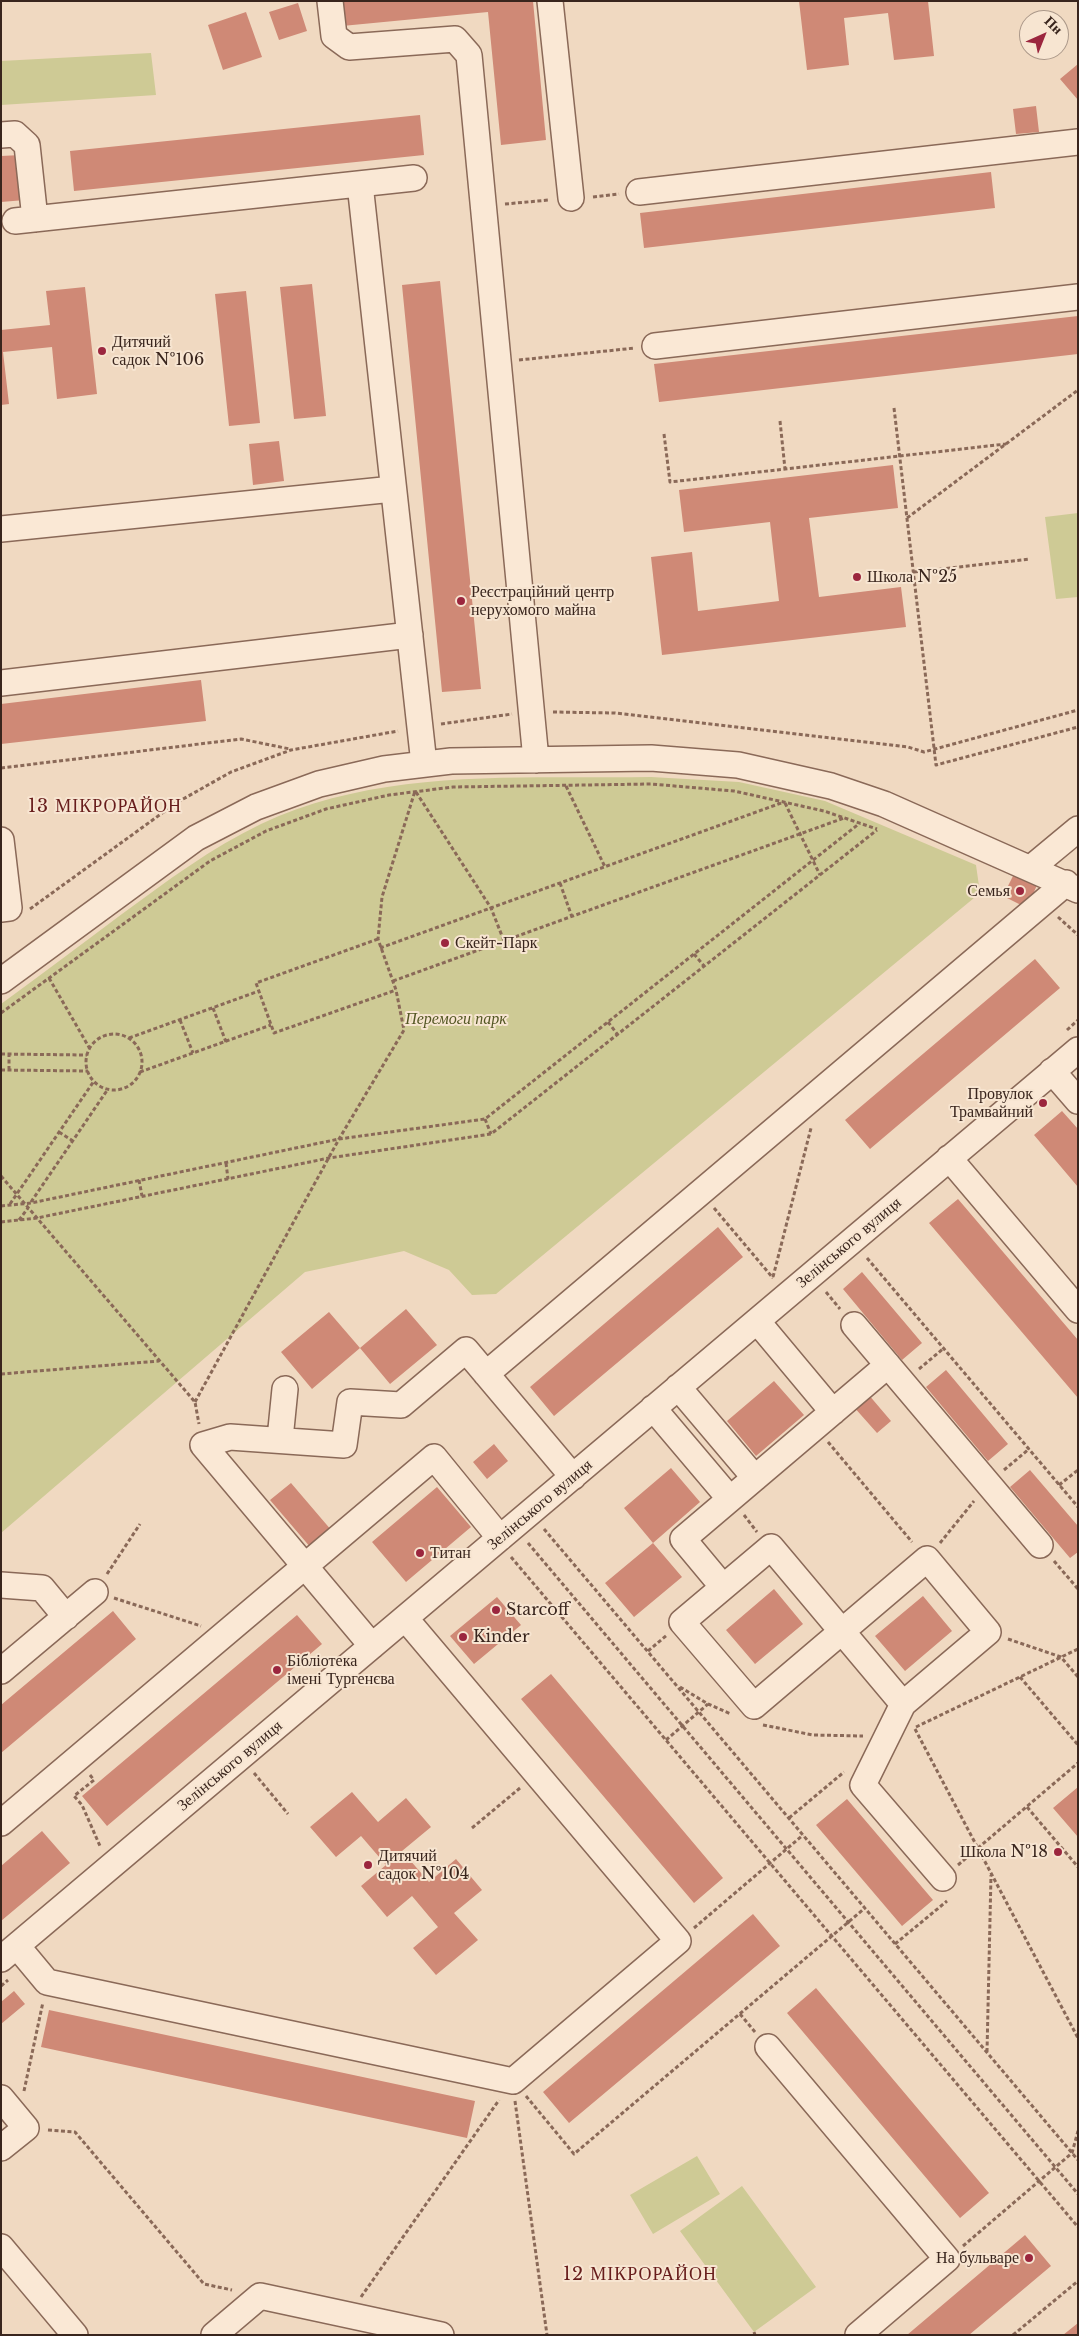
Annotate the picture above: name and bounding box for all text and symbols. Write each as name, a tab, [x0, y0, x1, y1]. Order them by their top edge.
north arrow	[1019, 10, 1069, 60]
text: Пн	[1041, 12, 1067, 38]
place label: Дитячий садок №106	[112, 332, 204, 370]
marker: Дитячий садок №106	[96, 345, 108, 357]
place label: Школа №25	[867, 567, 957, 587]
marker: Школа №25	[851, 571, 863, 583]
place label: Реєстраційний центр нерухомого майна	[471, 582, 614, 620]
marker: Реєстраційний центр нерухомого майна	[455, 595, 467, 607]
district label: 13 МІКРОРАЙОН	[26, 796, 184, 818]
place label: Семья	[967, 881, 1010, 901]
marker: Семья	[1014, 885, 1026, 897]
place label: Скейт-Парк	[455, 933, 538, 953]
marker: Скейт-Парк	[439, 937, 451, 949]
park label: Перемоги парк	[405, 1009, 507, 1029]
place label: Провулок Трамвайний	[950, 1084, 1033, 1122]
marker: Провулок Трамвайний	[1037, 1097, 1049, 1109]
street label: Зелінського вулиця	[793, 1194, 905, 1292]
street label: Зелінського вулиця	[484, 1456, 596, 1554]
place label: Титан	[430, 1543, 471, 1563]
marker: Титан	[414, 1547, 426, 1559]
place label: Starcoff	[506, 1600, 569, 1620]
marker: Starcoff	[490, 1604, 502, 1616]
place label: Kinder	[473, 1627, 530, 1647]
marker: Kinder	[457, 1631, 469, 1643]
place label: Бібліотека імені Тургенєва	[287, 1651, 395, 1689]
marker: Бібліотека імені Тургенєва	[271, 1664, 283, 1676]
street label: Зелінського вулиця	[174, 1717, 286, 1815]
place label: Школа №18	[960, 1842, 1048, 1862]
place label: Дитячий садок №104	[378, 1846, 469, 1884]
marker: Школа №18	[1052, 1846, 1064, 1858]
marker: Дитячий садок №104	[362, 1859, 374, 1871]
place label: На бульваре	[936, 2248, 1019, 2268]
marker: На бульваре	[1023, 2252, 1035, 2264]
district label: 12 МІКРОРАЙОН	[561, 2264, 719, 2286]

